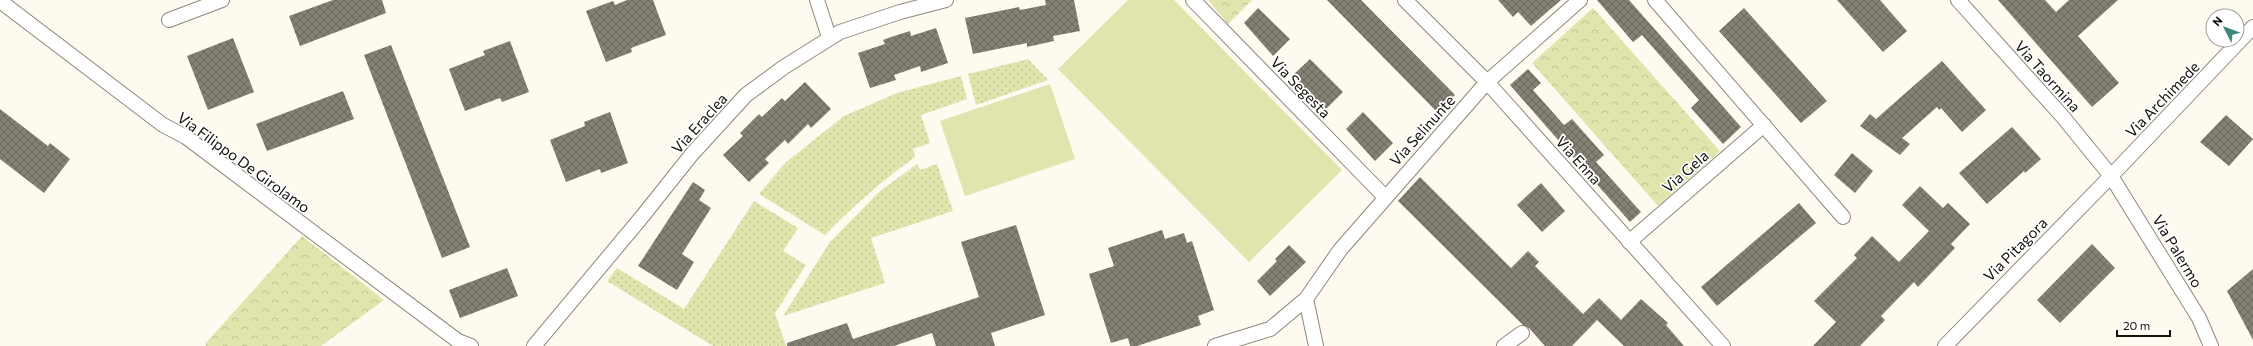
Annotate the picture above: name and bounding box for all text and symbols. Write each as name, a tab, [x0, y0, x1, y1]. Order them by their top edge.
north arrow	[2205, 8, 2245, 48]
text: N	[2210, 14, 2225, 28]
street label: Via Taormina	[2011, 37, 2085, 115]
street label: Via Segesta	[1267, 53, 1335, 121]
street label: Via Archimede	[2121, 57, 2203, 141]
street label: Via Eraclea	[667, 89, 731, 157]
street label: Via Selinunte	[1386, 91, 1458, 169]
street label: Via Filippo De Girolamo	[174, 108, 314, 216]
street label: Via Enna	[1553, 132, 1605, 188]
street label: Via Gela	[1658, 146, 1712, 196]
street label: Via Palermo	[2149, 211, 2207, 291]
street label: Via Pitagora	[1979, 213, 2051, 285]
scale bar	[2117, 312, 2170, 338]
text: 20 m	[2123, 318, 2150, 332]

